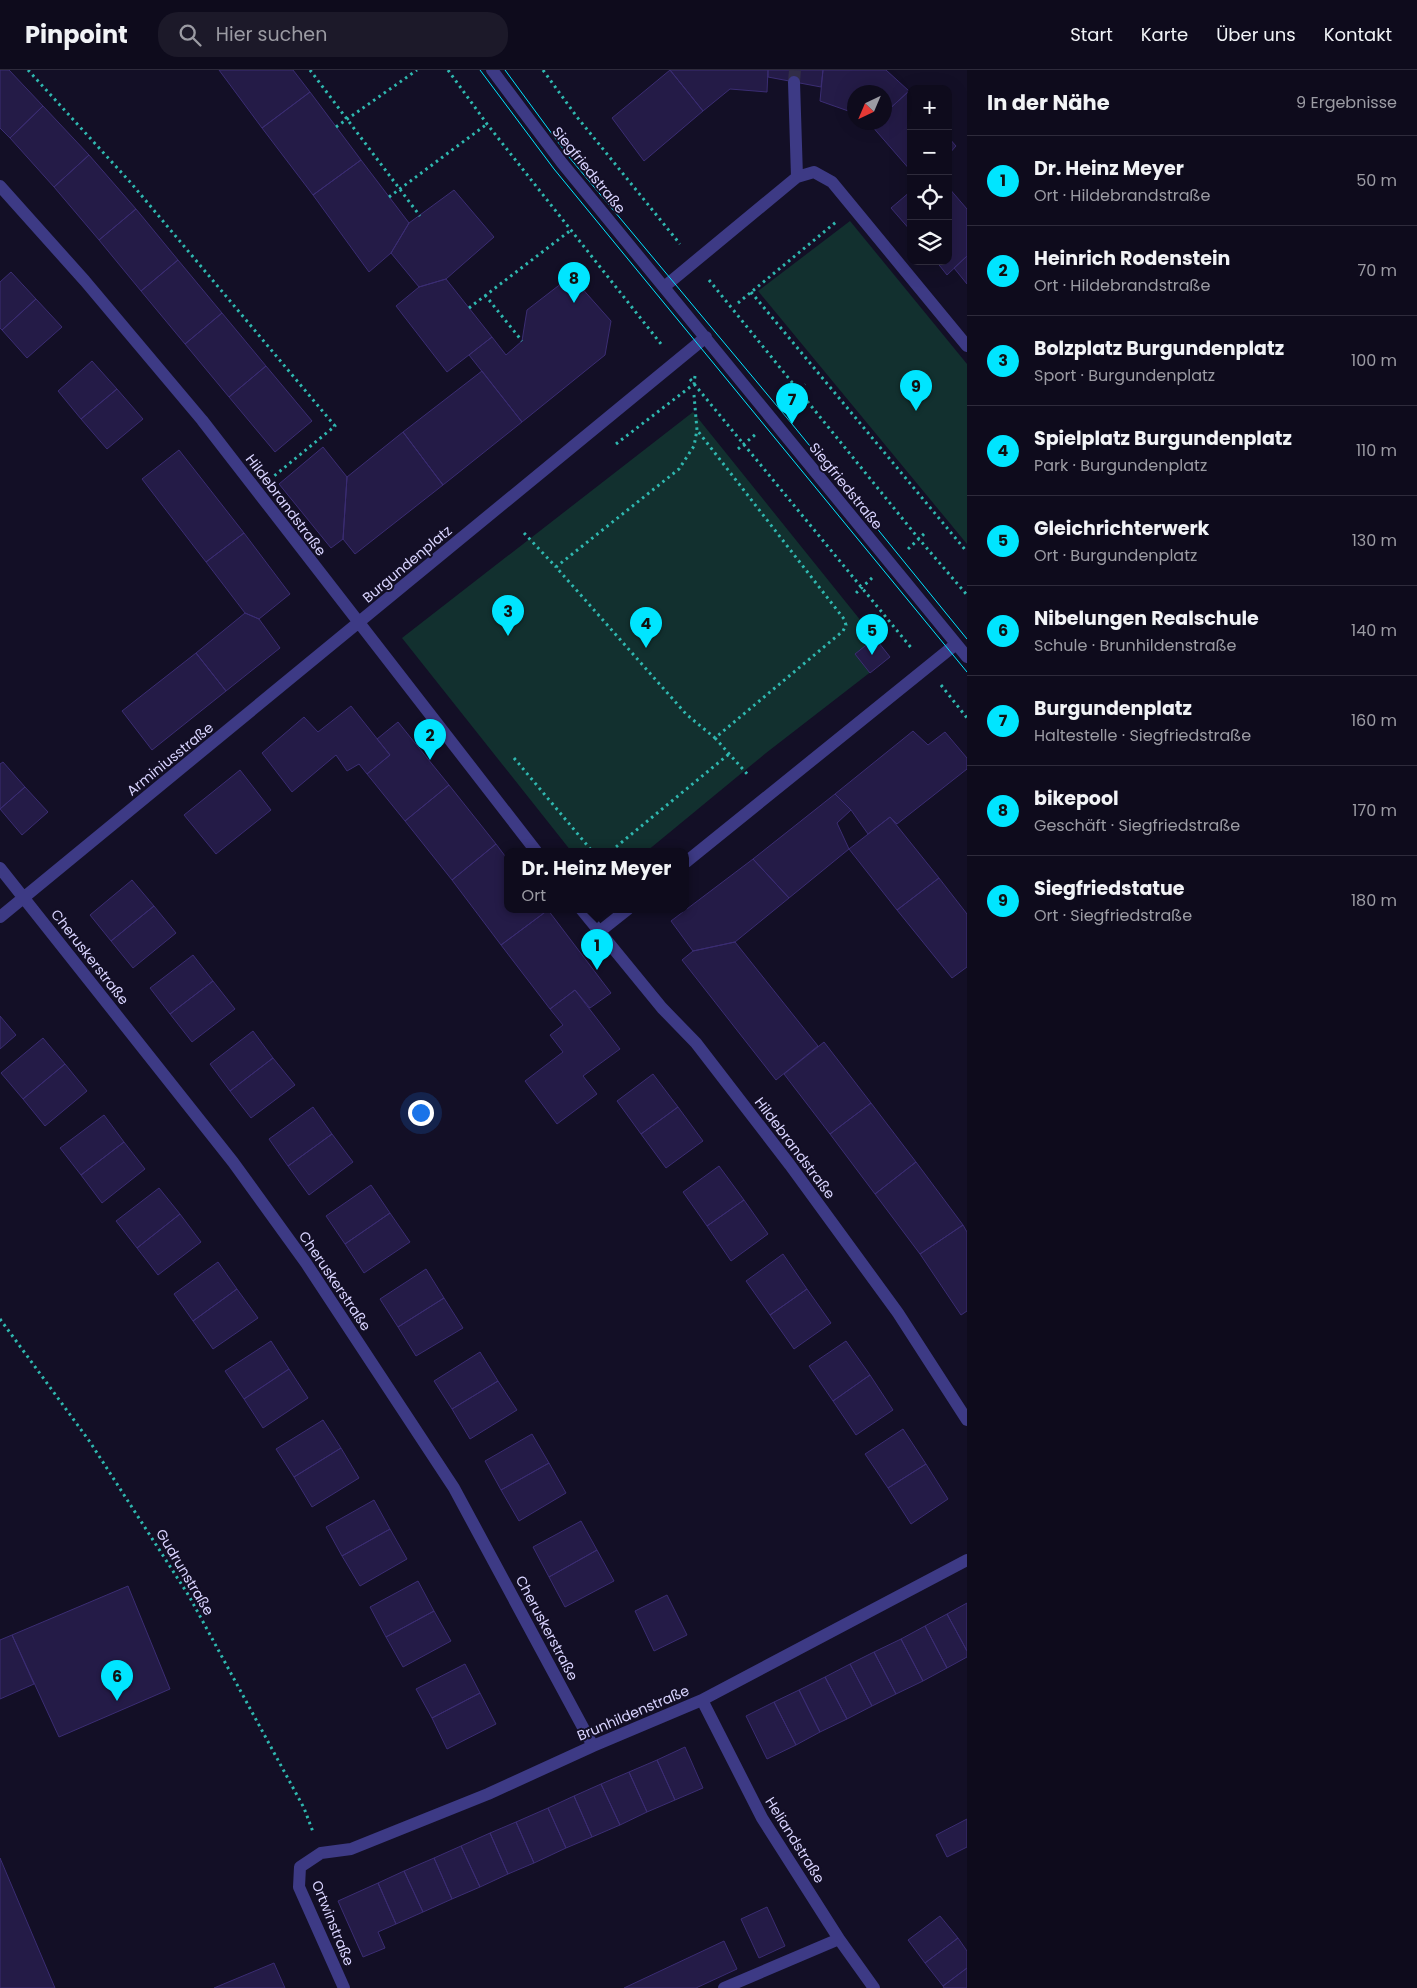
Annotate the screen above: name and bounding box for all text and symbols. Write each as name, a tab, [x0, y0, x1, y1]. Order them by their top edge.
search box	[158, 12, 508, 57]
text: Pinpoint	[25, 18, 128, 51]
icon: search	[176, 21, 204, 49]
text: Hier suchen	[216, 21, 327, 48]
text: Start	[1070, 22, 1113, 47]
text: Karte	[1141, 22, 1188, 47]
text: Über uns	[1216, 22, 1296, 47]
text: Kontakt	[1324, 22, 1392, 47]
north arrow	[847, 85, 892, 130]
map controls	[907, 85, 952, 265]
button: +	[907, 85, 952, 130]
text: In der Nähe	[987, 88, 1110, 117]
text: 9 Ergebnisse	[1296, 91, 1397, 114]
street label: Siegfriedstraße	[548, 122, 630, 218]
button: −	[907, 130, 952, 175]
text: Dr. Heinz Meyer	[1034, 155, 1184, 182]
text: 1	[1000, 169, 1006, 192]
text: 50 m	[1356, 169, 1397, 192]
button: locate	[907, 175, 952, 220]
text: Ort · Hildebrandstraße	[1034, 184, 1210, 207]
button: layers	[907, 220, 952, 265]
text: Heinrich Rodenstein	[1034, 245, 1230, 272]
text: 2	[998, 259, 1008, 282]
text: 70 m	[1357, 259, 1397, 282]
pin: 8	[558, 262, 590, 303]
text: Ort · Hildebrandstraße	[1034, 274, 1210, 297]
text: Bolzplatz Burgundenplatz	[1034, 335, 1284, 362]
text: 3	[998, 349, 1008, 372]
text: 100 m	[1351, 349, 1397, 372]
text: Sport · Burgundenplatz	[1034, 364, 1215, 387]
pin: 9	[900, 370, 932, 411]
pin: 7	[776, 383, 808, 424]
text: Spielplatz Burgundenplatz	[1034, 425, 1292, 452]
street label: Siegfriedstraße	[805, 438, 887, 534]
text: 4	[998, 439, 1008, 462]
text: 110 m	[1356, 439, 1397, 462]
street label: Hildebrandstraße	[241, 450, 331, 560]
text: Park · Burgundenplatz	[1034, 454, 1207, 477]
text: Gleichrichterwerk	[1034, 515, 1209, 542]
street label: Burgundenplatz	[358, 521, 456, 607]
text: 5	[998, 529, 1008, 552]
text: 130 m	[1352, 529, 1397, 552]
text: Ort · Burgundenplatz	[1034, 544, 1197, 567]
pin: 3	[492, 595, 524, 636]
text: Nibelungen Realschule	[1034, 605, 1259, 632]
pin: 4	[630, 607, 662, 648]
pin: 5	[856, 614, 888, 655]
text: 6	[998, 619, 1008, 642]
text: 140 m	[1351, 619, 1397, 642]
text: Schule · Brunhildenstraße	[1034, 634, 1237, 657]
text: Burgundenplatz	[1034, 695, 1192, 722]
text: 7	[999, 709, 1007, 732]
text: 160 m	[1351, 709, 1397, 732]
street label: Arminiusstraße	[122, 718, 218, 800]
pin: 2	[414, 719, 446, 760]
text: Haltestelle · Siegfriedstraße	[1034, 724, 1251, 747]
text: bikepool	[1034, 785, 1119, 812]
text: 8	[998, 799, 1008, 822]
text: 170 m	[1352, 799, 1397, 822]
text: Geschäft · Siegfriedstraße	[1034, 814, 1240, 837]
popup	[504, 848, 689, 913]
text: Dr. Heinz Meyer	[522, 855, 671, 882]
text: Siegfriedstatue	[1034, 875, 1185, 902]
text: Ort	[522, 884, 546, 907]
text: 9	[998, 889, 1008, 912]
text: 180 m	[1351, 889, 1397, 912]
text: Ort · Siegfriedstraße	[1034, 904, 1192, 927]
street label: Cheruskerstraße	[46, 905, 134, 1009]
pin: 1	[581, 929, 613, 970]
street label: Hildebrandstraße	[750, 1093, 840, 1203]
your location	[408, 1100, 434, 1126]
street label: Cheruskerstraße	[294, 1227, 376, 1335]
street label: Gudrunstraße	[151, 1525, 219, 1619]
street label: Cheruskerstraße	[511, 1572, 583, 1684]
pin: 6	[101, 1660, 133, 1701]
street label: Brunhildenstraße	[574, 1680, 692, 1746]
street label: Heliandstraße	[760, 1793, 830, 1887]
street label: Ortwinstraße	[307, 1877, 359, 1969]

